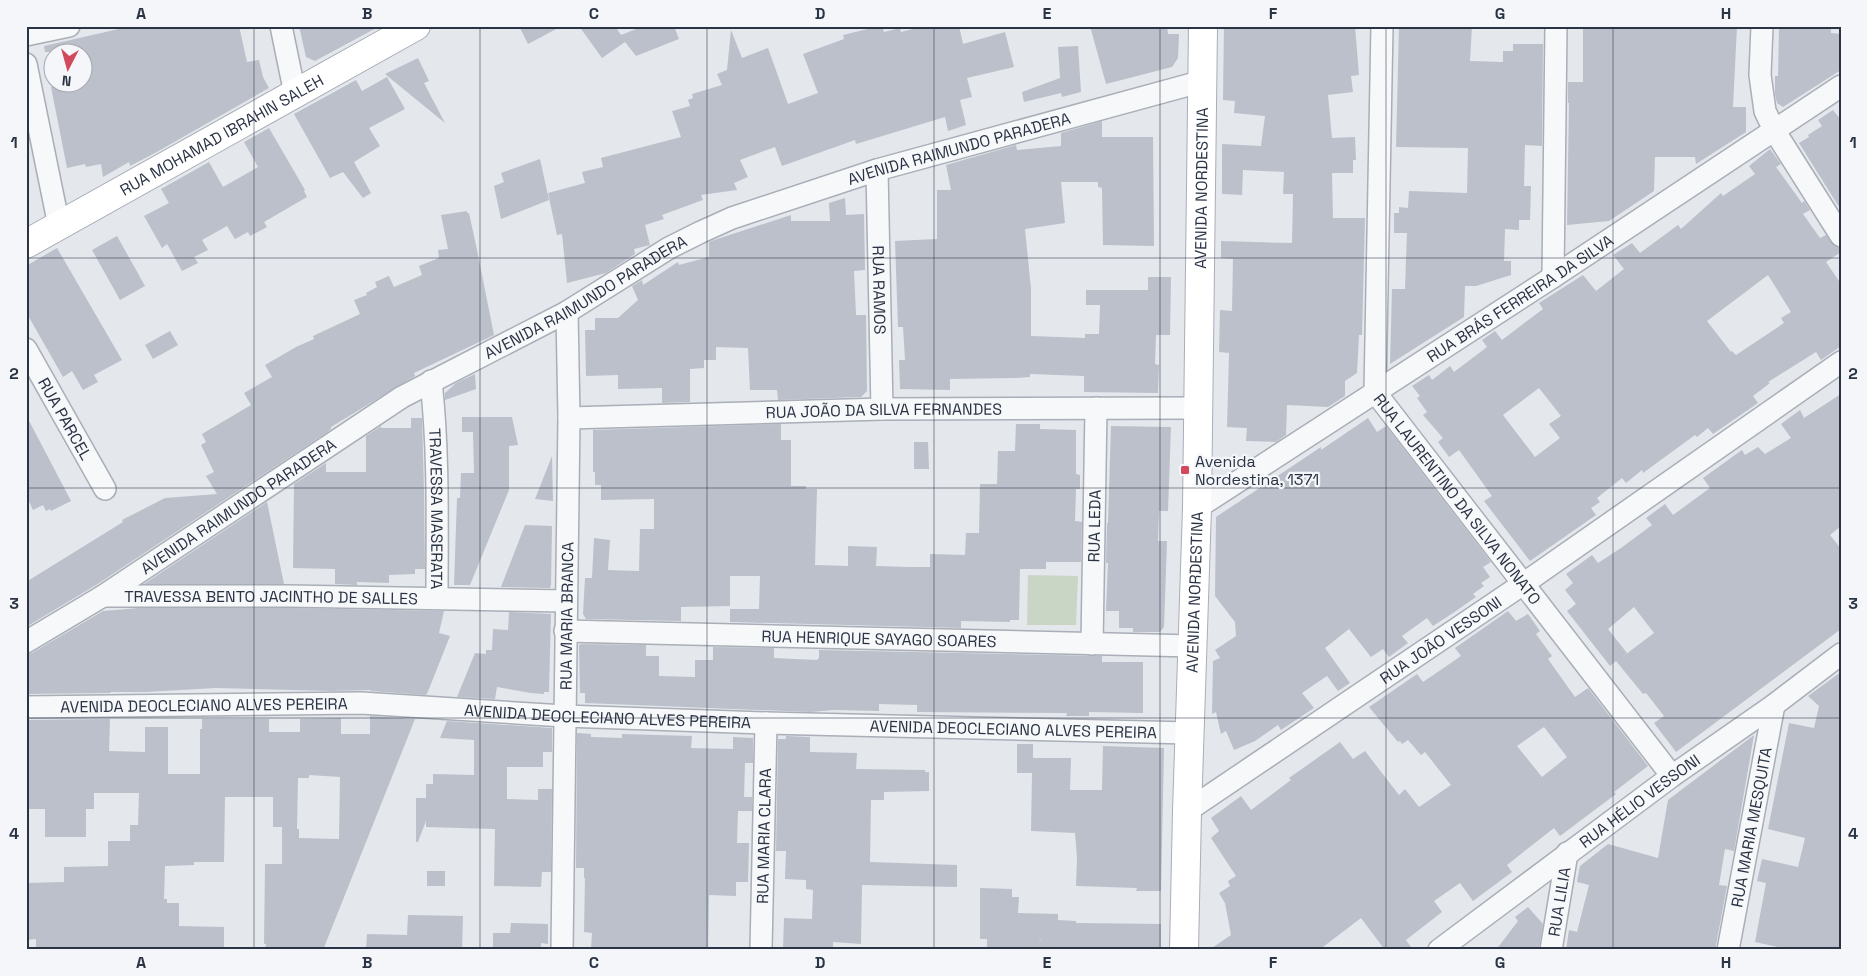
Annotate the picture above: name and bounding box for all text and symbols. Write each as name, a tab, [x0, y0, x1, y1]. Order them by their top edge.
text: A	[136, 3, 146, 24]
text: B	[362, 3, 372, 24]
text: C	[589, 3, 599, 24]
text: D	[815, 3, 825, 24]
text: E	[1043, 3, 1052, 24]
text: F	[1269, 3, 1278, 24]
text: G	[1495, 3, 1505, 24]
text: H	[1721, 3, 1731, 24]
north arrow	[42, 42, 92, 92]
street label: RUA MOHAMAD IBRAHIN SALEH	[116, 70, 327, 201]
text: N	[61, 71, 72, 90]
street label: AVENIDA NORDESTINA	[1190, 107, 1213, 269]
street label: AVENIDA RAIMUNDO PARADERA	[845, 108, 1073, 190]
text: 1	[10, 132, 18, 153]
text: 1	[1849, 132, 1857, 153]
street label: RUA BRÁS FERREIRA DA SILVA	[1423, 230, 1618, 367]
street label: AVENIDA RAIMUNDO PARADERA	[481, 231, 690, 364]
street label: RUA RAMOS	[868, 245, 890, 335]
text: 2	[9, 363, 19, 384]
text: 2	[1848, 363, 1858, 384]
street label: RUA PARCEL	[33, 374, 97, 464]
street label: RUA LAURENTINO DA SILVA NONATO	[1369, 389, 1545, 609]
street label: RUA JOÃO DA SILVA FERNANDES	[765, 399, 1002, 423]
street label: TRAVESSA MASERATA	[424, 428, 447, 590]
street label: AVENIDA RAIMUNDO PARADERA	[137, 434, 340, 579]
place label: Avenida Nordestina, 1371	[1195, 451, 1319, 490]
marker: Avenida Nordestina, 1371	[1179, 464, 1191, 476]
street label: RUA LEDA	[1083, 489, 1106, 563]
street label: AVENIDA NORDESTINA	[1182, 511, 1208, 673]
street label: RUA MARIA BRANCA	[555, 542, 578, 690]
street label: TRAVESSA BENTO JACINTHO DE SALLES	[124, 586, 418, 609]
street label: RUA JOÃO VESSONI	[1376, 591, 1506, 689]
text: 3	[9, 593, 19, 614]
text: 3	[1848, 593, 1858, 614]
street label: RUA HENRIQUE SAYAGO SOARES	[761, 626, 997, 652]
street label: AVENIDA DEOCLECIANO ALVES PEREIRA	[60, 693, 348, 718]
street label: AVENIDA DEOCLECIANO ALVES PEREIRA	[463, 700, 751, 733]
street label: AVENIDA DEOCLECIANO ALVES PEREIRA	[869, 715, 1157, 743]
street label: RUA MARIA MESQUITA	[1726, 745, 1777, 909]
street label: RUA HÉLIO VESSONI	[1575, 750, 1704, 853]
street label: RUA MARIA CLARA	[752, 768, 776, 904]
text: 4	[9, 823, 19, 844]
text: 4	[1848, 823, 1858, 844]
street label: RUA LILIA	[1543, 866, 1576, 938]
text: A	[136, 952, 146, 973]
text: B	[362, 952, 372, 973]
text: C	[589, 952, 599, 973]
text: D	[815, 952, 825, 973]
text: E	[1043, 952, 1052, 973]
text: F	[1269, 952, 1278, 973]
text: G	[1495, 952, 1505, 973]
text: H	[1721, 952, 1731, 973]

